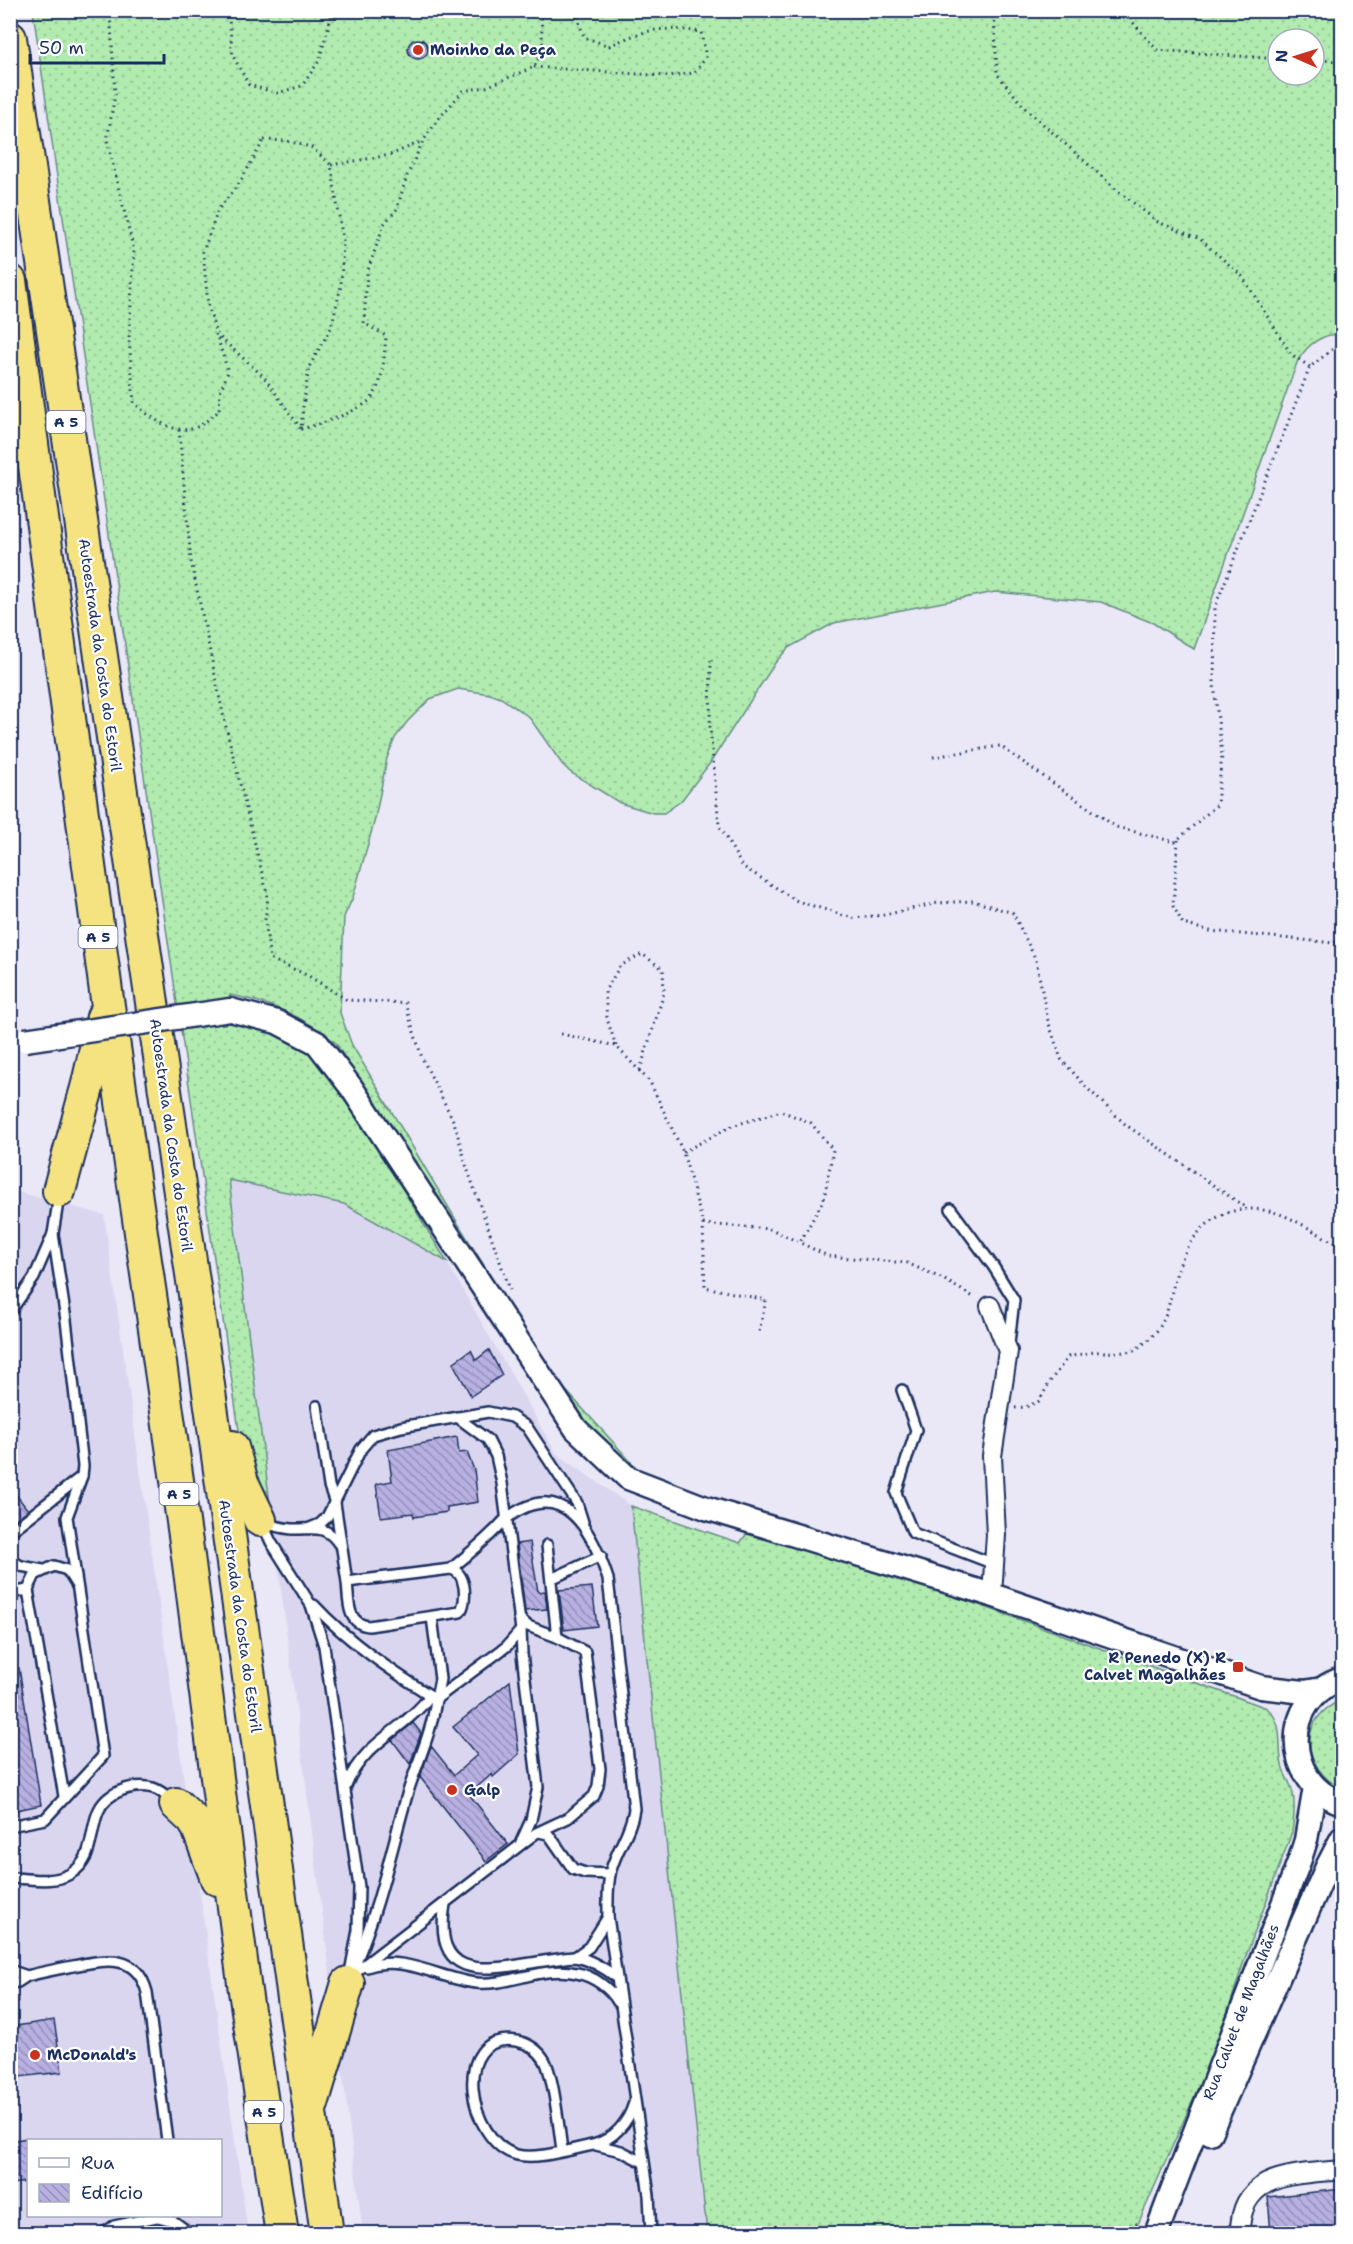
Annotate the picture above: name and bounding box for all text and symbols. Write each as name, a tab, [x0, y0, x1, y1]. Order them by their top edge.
scale bar	[30, 27, 164, 65]
north arrow	[1266, 27, 1326, 87]
text: 50 m	[39, 36, 84, 60]
place label: Moinho da Peça	[430, 40, 557, 60]
marker: Moinho da Peça	[411, 43, 425, 57]
text: N	[1271, 49, 1292, 63]
road number: A 5	[46, 411, 86, 433]
street label: Autoestrada da Costa do Estoril	[74, 537, 126, 773]
road number: A 5	[78, 926, 118, 948]
street label: Autoestrada da Costa do Estoril	[145, 1017, 197, 1253]
road number: A 5	[160, 1483, 198, 1505]
street label: Autoestrada da Costa do Estoril	[214, 1498, 266, 1734]
place label: R Penedo (X) R Calvet Magalhães	[1084, 1648, 1226, 1685]
marker: R Penedo (X) R Calvet Magalhães	[1231, 1660, 1245, 1674]
place label: Galp	[464, 1780, 500, 1800]
marker: Galp	[445, 1783, 459, 1797]
street label: Rua Calvet de Magalhães	[1198, 1921, 1284, 2103]
place label: McDonald's	[47, 2045, 137, 2065]
marker: McDonald's	[28, 2048, 42, 2062]
road number: A 5	[244, 2101, 284, 2123]
legend	[27, 2139, 222, 2217]
text: Rua	[81, 2151, 114, 2175]
text: Edifício	[81, 2181, 143, 2205]

